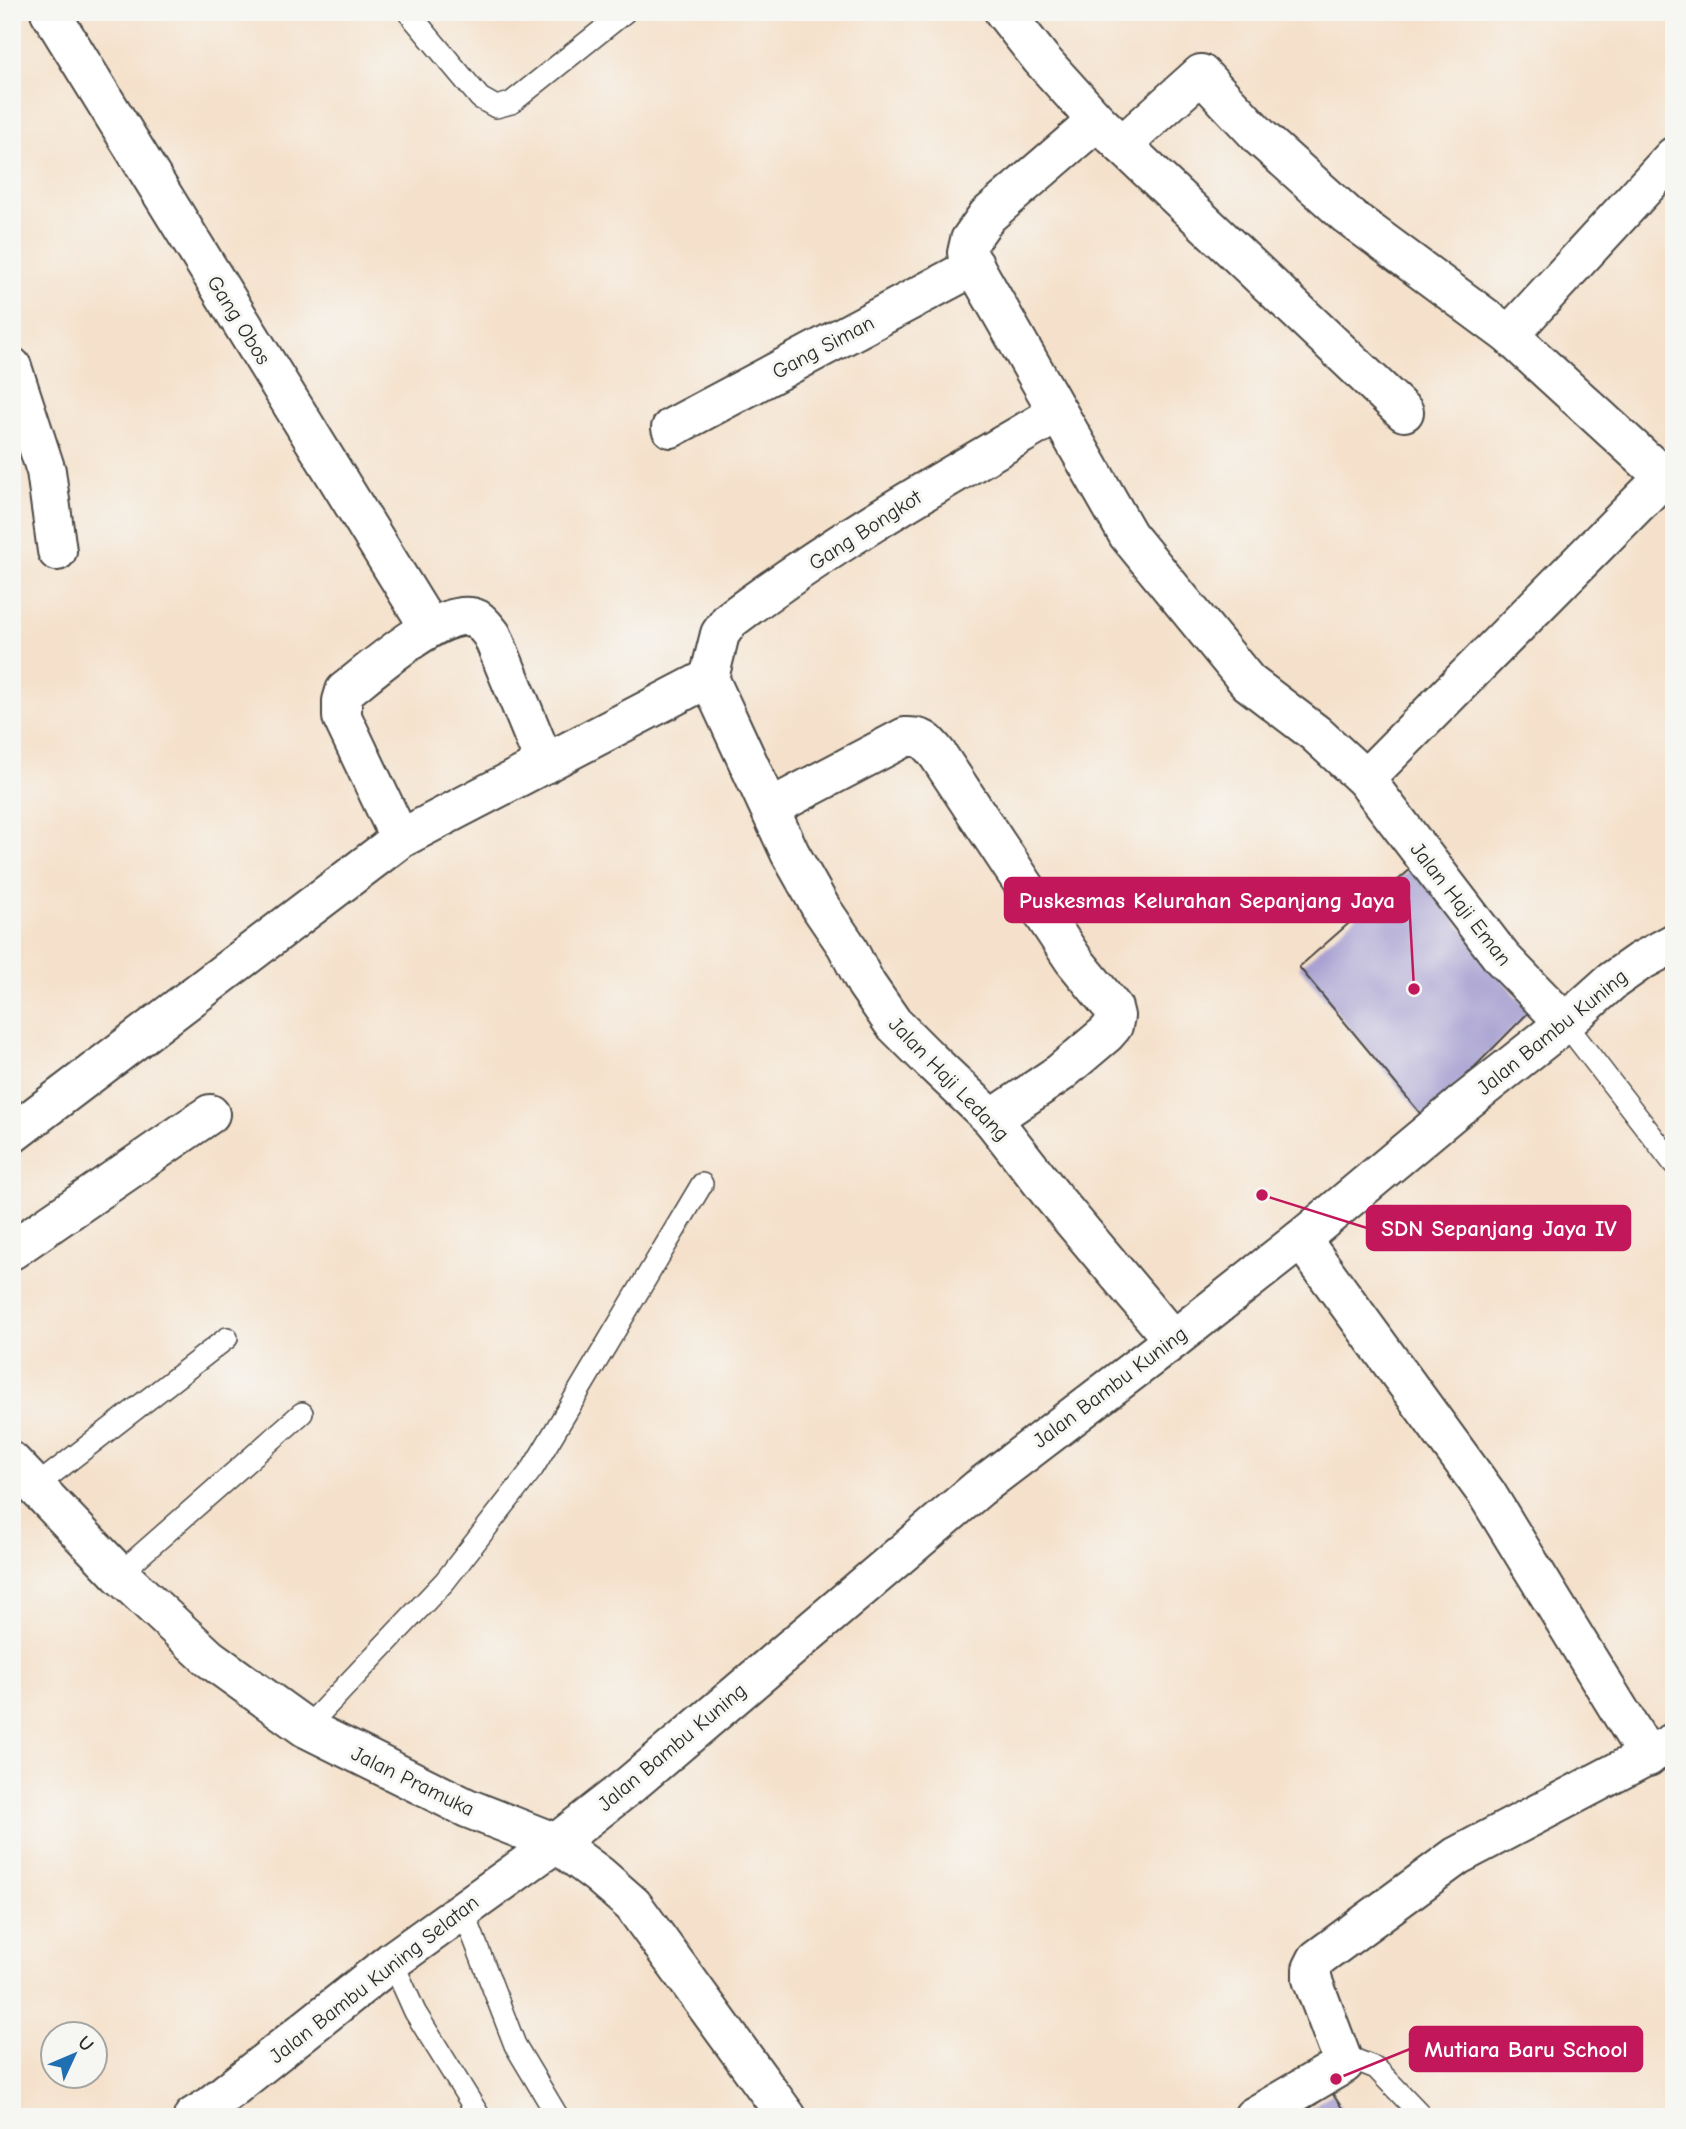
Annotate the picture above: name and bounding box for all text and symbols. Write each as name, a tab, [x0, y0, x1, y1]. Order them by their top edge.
street label: Gang Obos	[202, 271, 276, 369]
street label: Gang Siman	[768, 310, 878, 384]
street label: Gang Bongkot	[804, 484, 927, 575]
street label: Jalan Haji Eman	[1405, 838, 1517, 970]
callout: Puskesmas Kelurahan Sepanjang Jaya	[1005, 878, 1409, 922]
text: Puskesmas Kelurahan Sepanjang Jaya	[1019, 887, 1395, 914]
street label: Jalan Bambu Kuning	[1472, 964, 1632, 1100]
street label: Jalan Haji Ledang	[884, 1012, 1014, 1146]
callout: SDN Sepanjang Jaya IV	[1367, 1206, 1630, 1250]
text: SDN Sepanjang Jaya IV	[1381, 1215, 1617, 1242]
street label: Jalan Bambu Kuning	[1028, 1321, 1192, 1453]
street label: Jalan Bambu Kuning	[593, 1678, 751, 1816]
street label: Jalan Pramuka	[348, 1741, 478, 1821]
street label: Jalan Bambu Kuning Selatan	[265, 1890, 483, 2068]
north arrow	[38, 2021, 108, 2090]
callout: Mutiara Baru School	[1410, 2027, 1642, 2071]
text: U	[73, 2032, 98, 2056]
text: Mutiara Baru School	[1424, 2036, 1628, 2063]

